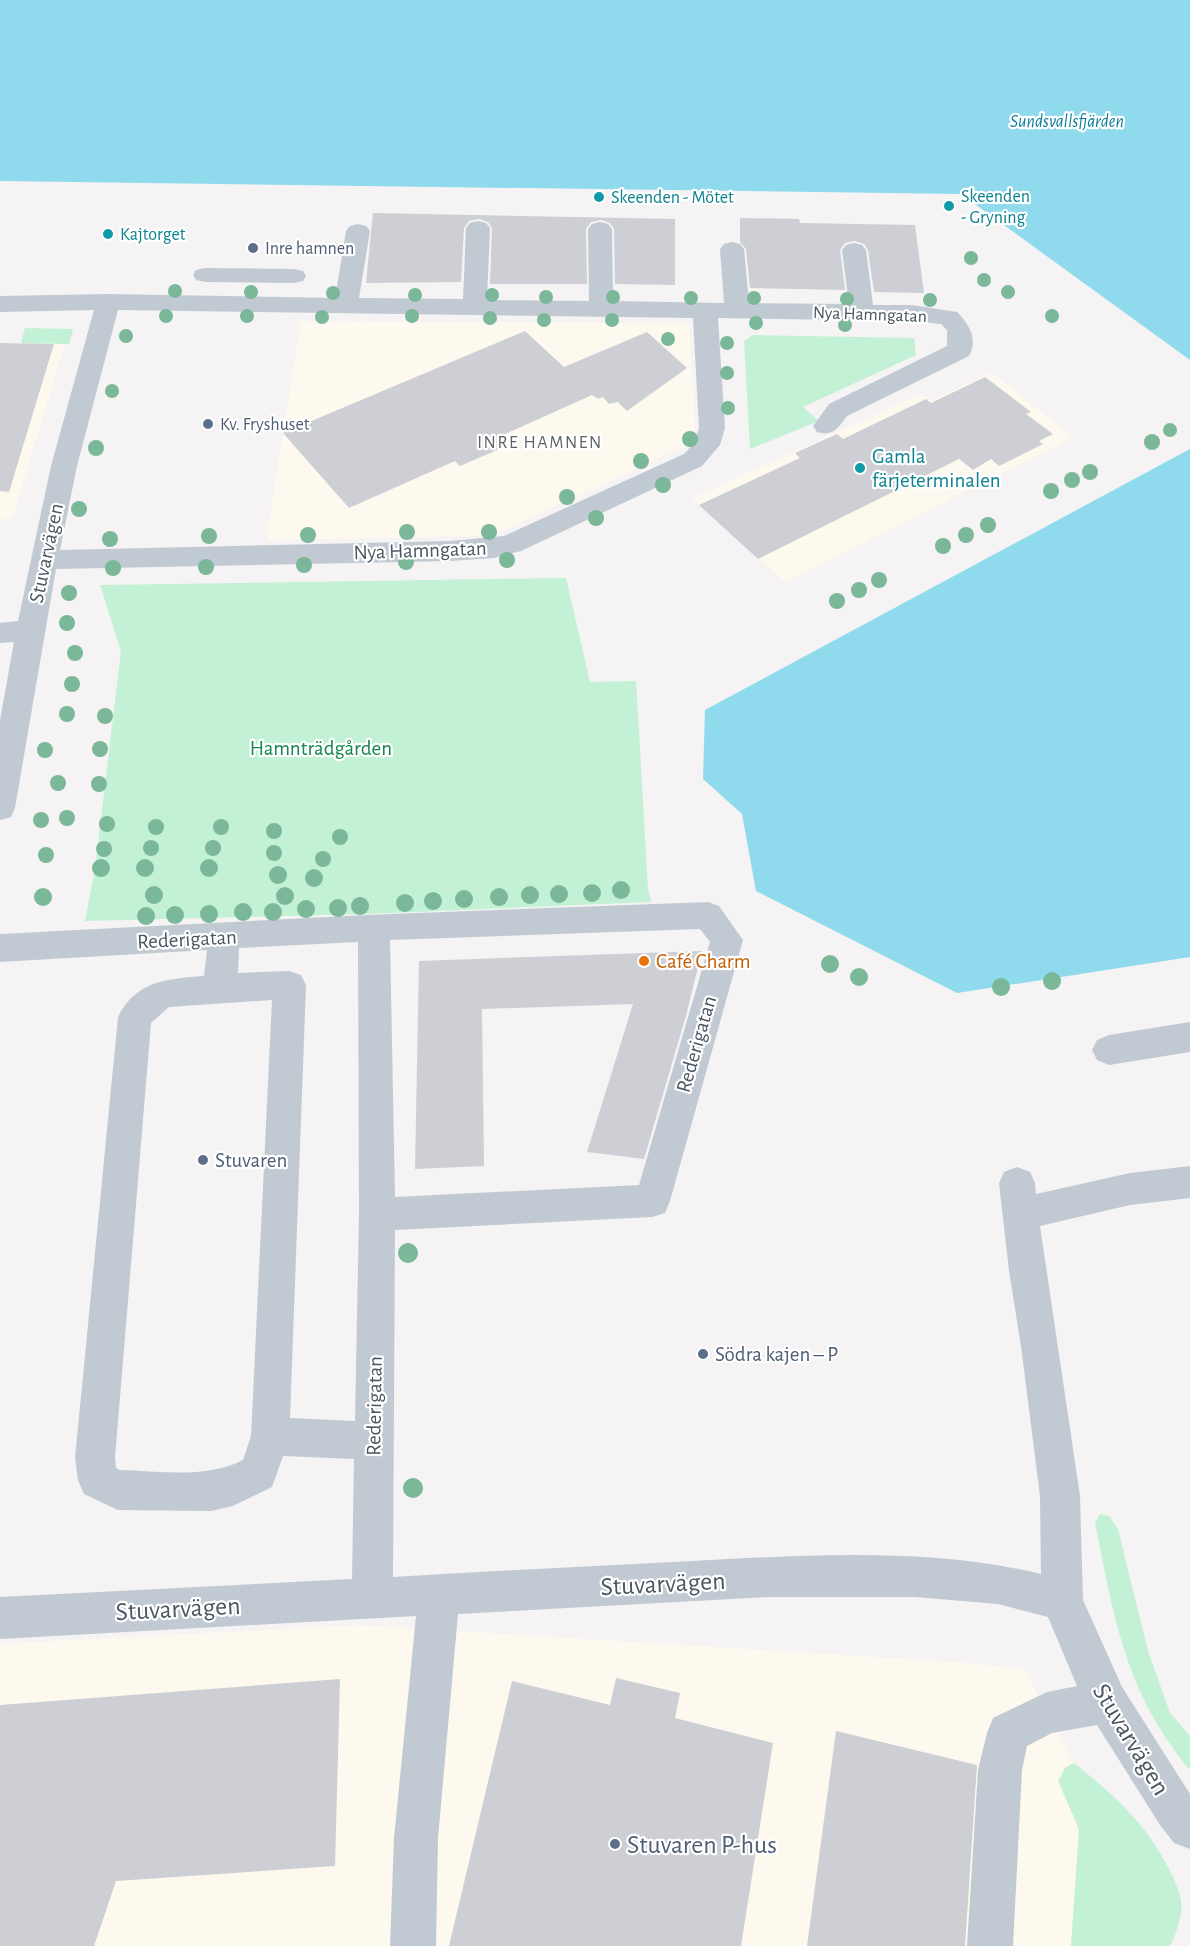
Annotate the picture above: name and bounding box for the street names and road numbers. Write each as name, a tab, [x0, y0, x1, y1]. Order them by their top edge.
street label: Nya Hamngatan	[813, 304, 927, 326]
street label: Stuvarvägen	[26, 501, 67, 605]
street label: Nya Hamngatan	[353, 538, 487, 563]
street label: Rederigatan	[137, 926, 237, 953]
street label: Rederigatan	[673, 993, 720, 1095]
street label: Rederigatan	[363, 1356, 386, 1456]
street label: Stuvarvägen	[600, 1568, 726, 1600]
street label: Stuvarvägen	[115, 1593, 241, 1625]
street label: Stuvarvägen	[1088, 1679, 1175, 1800]

